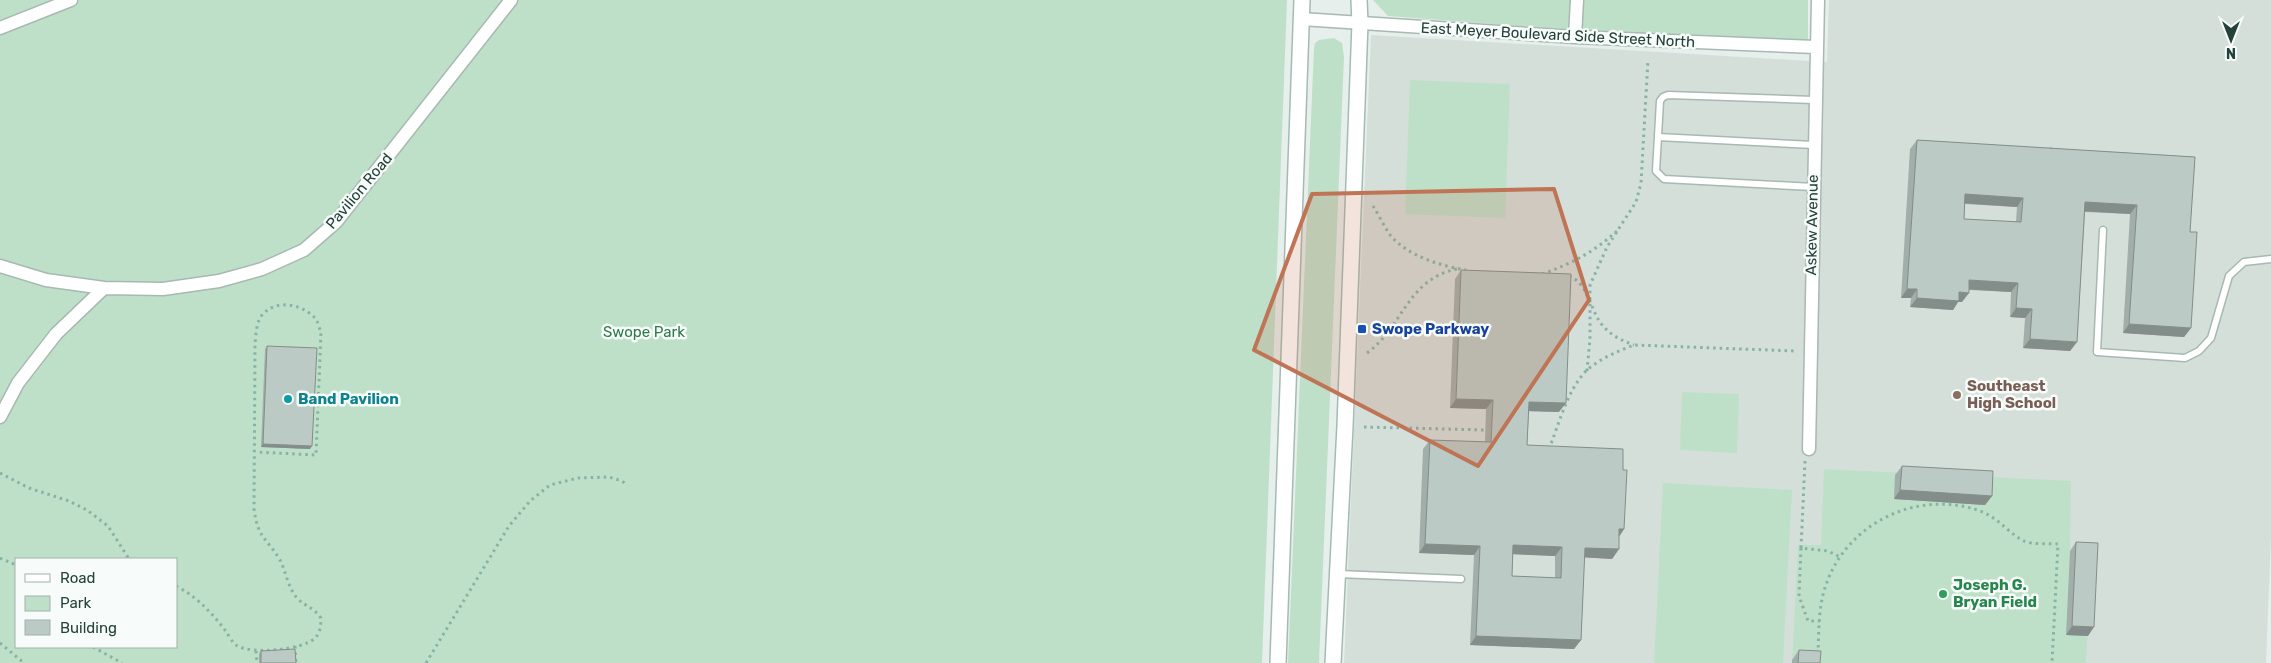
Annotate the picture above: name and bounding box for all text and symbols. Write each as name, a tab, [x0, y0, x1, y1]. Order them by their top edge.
north arrow	[2206, 15, 2256, 65]
street label: East Meyer Boulevard Side Street North	[1420, 19, 1696, 51]
text: N	[2226, 44, 2236, 61]
street label: Pavilion Road	[322, 149, 396, 233]
street label: Askew Avenue	[1802, 174, 1822, 276]
place label: Swope Parkway	[1372, 320, 1489, 338]
park label: Swope Park	[603, 323, 685, 341]
marker: Swope Parkway	[1356, 323, 1368, 335]
place label: Southeast High School	[1967, 377, 2056, 412]
marker: Southeast High School	[1951, 389, 1963, 401]
place label: Band Pavilion	[298, 390, 399, 408]
marker: Band Pavilion	[282, 393, 294, 405]
legend	[15, 558, 178, 648]
text: Road	[60, 569, 96, 587]
place label: Joseph G. Bryan Field	[1953, 576, 2037, 611]
marker: Joseph G. Bryan Field	[1937, 588, 1949, 600]
text: Park	[60, 594, 91, 612]
text: Building	[60, 619, 117, 637]

